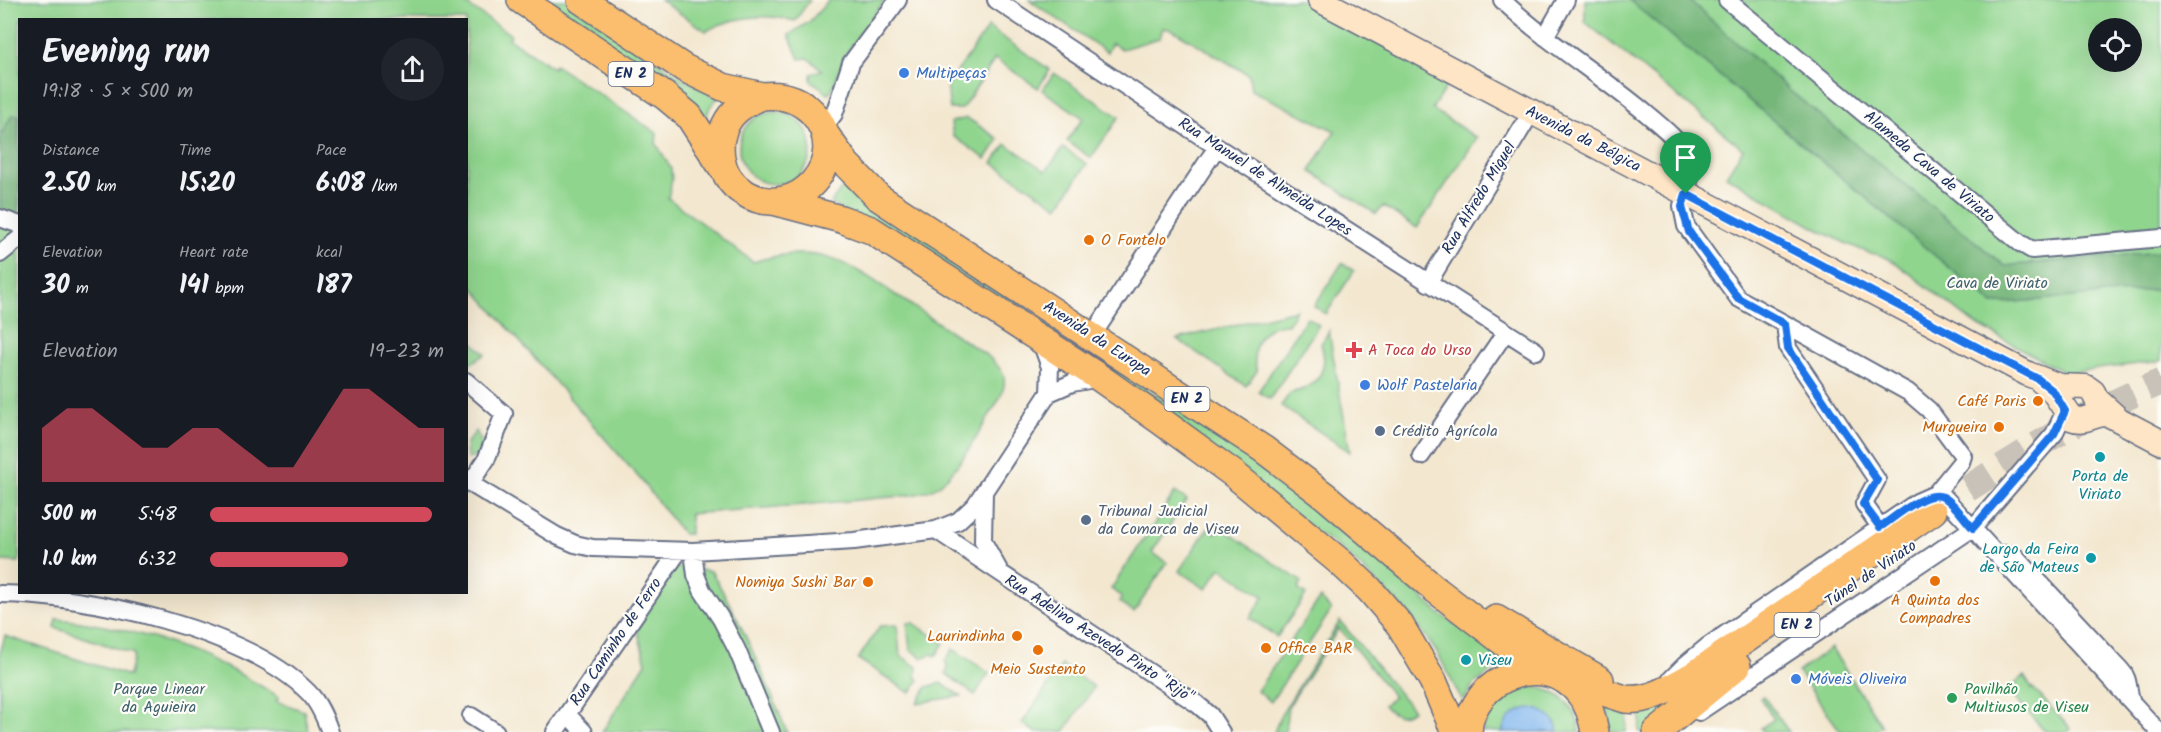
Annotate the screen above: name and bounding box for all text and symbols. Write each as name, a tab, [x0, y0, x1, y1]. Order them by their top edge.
map controls	[2088, 18, 2142, 72]
button: locate	[2088, 18, 2142, 72]
text: Evening run	[42, 27, 210, 80]
button: share	[381, 38, 444, 101]
place label: Multipeças	[916, 61, 987, 86]
road number: EN 2	[608, 62, 654, 86]
marker: Multipeças	[897, 66, 911, 80]
text: 19:18 · 5 × 500 m	[42, 76, 193, 108]
street label: Avenida da Bélgica	[1521, 99, 1645, 179]
street label: Alameda Cava de Viriato	[1858, 104, 2000, 230]
street label: Rua Manuel de Almeida Lopes	[1173, 111, 1357, 243]
pin	[1660, 132, 1711, 194]
street label: Rua Alfredo Miguel	[1435, 137, 1523, 259]
text: Distance	[42, 138, 100, 163]
text: Time	[179, 138, 211, 163]
text: Pace	[316, 138, 347, 163]
icon: arrive	[1669, 141, 1702, 174]
text: 2.50	[42, 163, 90, 205]
text: 15:20	[179, 163, 235, 205]
text: 6:08	[316, 163, 365, 205]
text: km	[90, 174, 116, 199]
text: /km	[365, 174, 398, 199]
place label: O Fontelo	[1101, 228, 1166, 253]
marker: O Fontelo	[1082, 233, 1096, 247]
text: Elevation	[42, 240, 103, 265]
text: Heart rate	[179, 240, 249, 265]
text: kcal	[316, 240, 342, 265]
text: 30	[42, 265, 70, 307]
text: 141	[179, 265, 209, 307]
text: 187	[316, 265, 351, 307]
park label: Cava de Viriato	[1946, 271, 2048, 296]
text: m	[70, 276, 89, 301]
text: bpm	[209, 276, 244, 301]
street label: Avenida da Europa	[1038, 295, 1156, 383]
text: Elevation	[42, 336, 118, 368]
text: 19–23 m	[369, 336, 444, 368]
place label: A Toca do Urso	[1368, 338, 1472, 363]
marker: A Toca do Urso	[1345, 341, 1363, 359]
place label: Wolf Pastelaria	[1377, 373, 1478, 398]
marker: Wolf Pastelaria	[1358, 378, 1372, 392]
road number: EN 2	[1164, 387, 1210, 411]
place label: Café Paris	[1957, 389, 2026, 414]
marker: Café Paris	[2031, 394, 2045, 408]
place label: Murgueira	[1922, 415, 1987, 440]
place label: Crédito Agrícola	[1392, 419, 1498, 444]
marker: Murgueira	[1992, 420, 2006, 434]
marker: Crédito Agrícola	[1373, 424, 1387, 438]
marker: Porta de Viriato	[2093, 450, 2107, 464]
place label: Porta de Viriato	[2072, 464, 2128, 507]
text: 500 m	[42, 499, 97, 531]
text: 5:48	[138, 499, 177, 531]
place label: Tribunal Judicial da Comarca de Viseu	[1098, 499, 1239, 542]
marker: Tribunal Judicial da Comarca de Viseu	[1079, 513, 1093, 527]
street label: Túnel de Viriato	[1820, 534, 1922, 614]
place label: Largo da Feira de São Mateus	[1980, 537, 2079, 580]
text: 1.0 km	[42, 544, 97, 576]
text: 6:32	[138, 544, 177, 576]
marker: Largo da Feira de São Mateus	[2084, 551, 2098, 565]
street label: Rua Adelino Azevedo Pinto "Rijo"	[999, 568, 1199, 710]
place label: Nomiya Sushi Bar	[735, 570, 858, 595]
street label: Rua Caminho de Ferro	[564, 573, 668, 711]
marker: A Quinta dos Compadres	[1928, 574, 1942, 588]
marker: Nomiya Sushi Bar	[861, 575, 875, 589]
place label: A Quinta dos Compadres	[1891, 588, 1979, 631]
road number: EN 2	[1774, 613, 1820, 637]
place label: Laurindinha	[927, 624, 1005, 649]
marker: Laurindinha	[1010, 629, 1024, 643]
place label: Office BAR	[1278, 636, 1352, 661]
marker: Office BAR	[1259, 641, 1273, 655]
marker: Meio Sustento	[1031, 643, 1045, 657]
place label: Viseu	[1478, 648, 1512, 673]
marker: Viseu	[1459, 653, 1473, 667]
place label: Meio Sustento	[990, 657, 1086, 682]
place label: Móveis Oliveira	[1808, 667, 1907, 692]
marker: Móveis Oliveira	[1789, 672, 1803, 686]
park label: Parque Linear da Aguieira	[113, 677, 206, 720]
place label: Pavilhão Multiusos de Viseu	[1964, 677, 2089, 720]
marker: Pavilhão Multiusos de Viseu	[1945, 691, 1959, 705]

